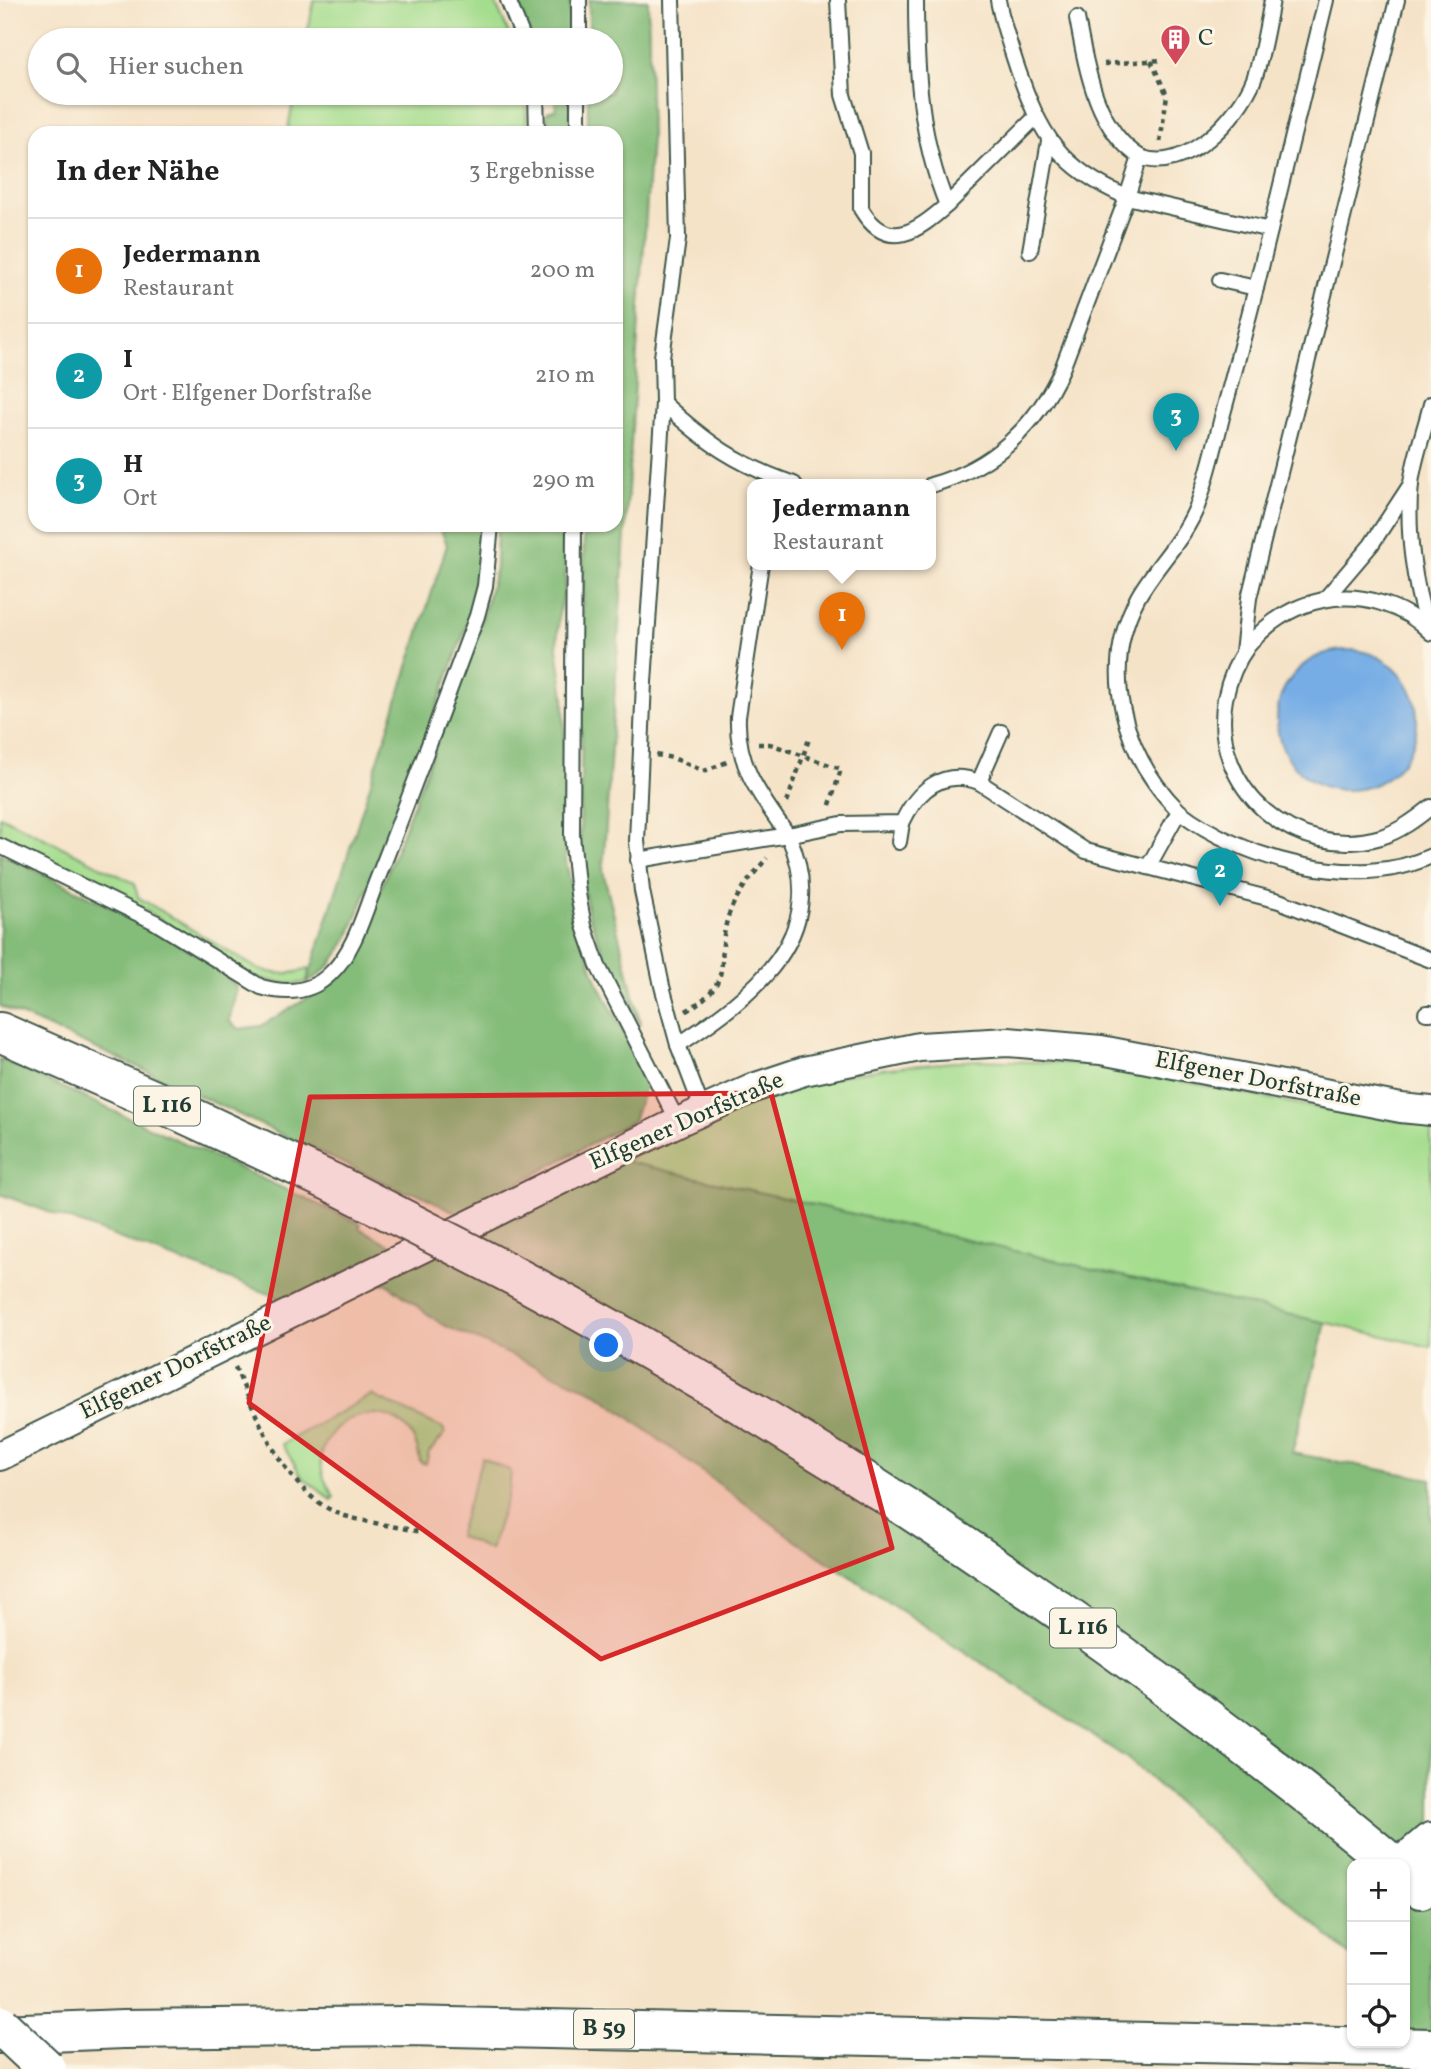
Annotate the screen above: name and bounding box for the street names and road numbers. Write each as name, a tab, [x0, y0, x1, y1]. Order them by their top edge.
street label: Elfgener Dorfstraße	[1152, 1043, 1364, 1117]
street label: Elfgener Dorfstraße	[584, 1064, 790, 1180]
road number: L 116	[134, 1086, 200, 1126]
street label: Elfgener Dorfstraße	[74, 1307, 278, 1429]
road number: L 116	[1050, 1609, 1116, 1648]
road number: B 59	[574, 2010, 634, 2048]

